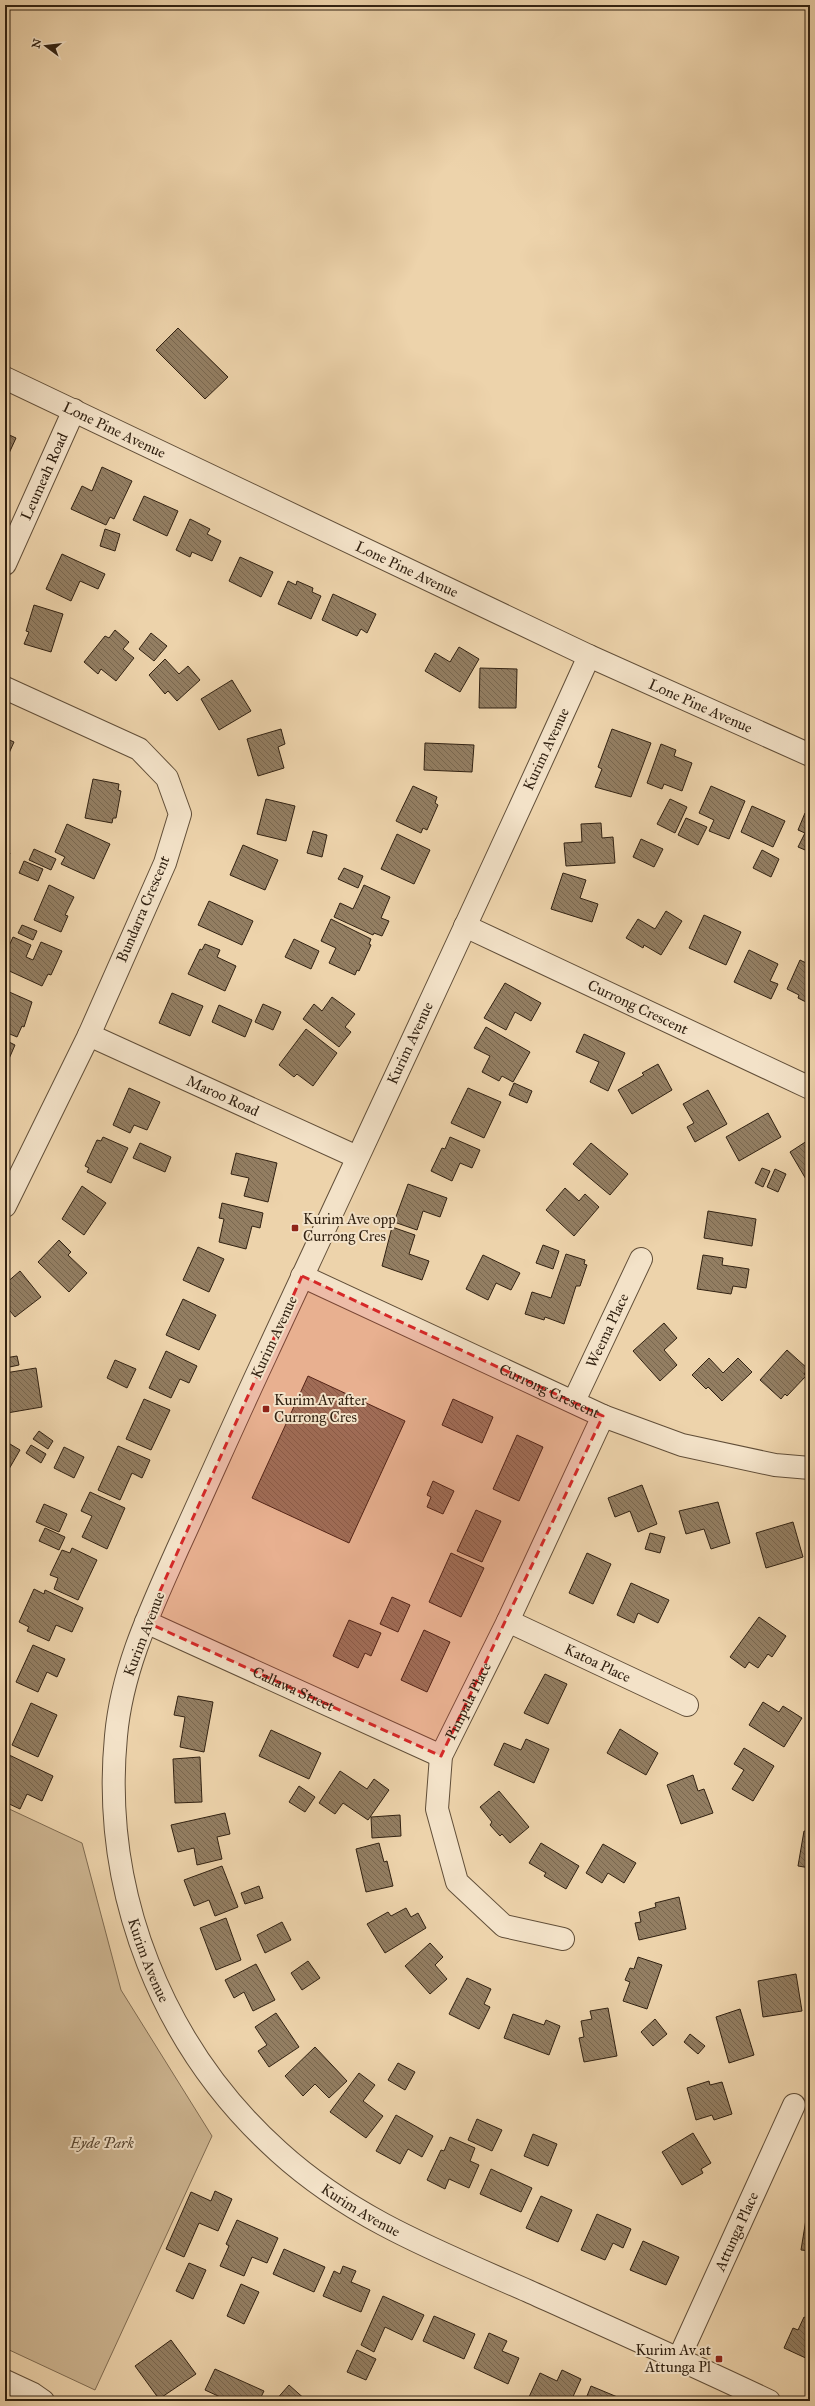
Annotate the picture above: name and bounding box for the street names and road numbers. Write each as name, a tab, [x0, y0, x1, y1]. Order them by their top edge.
street label: Lone Pine Avenue	[60, 398, 169, 462]
street label: Leumeah Road	[17, 429, 72, 523]
street label: Lone Pine Avenue	[352, 537, 461, 601]
street label: Lone Pine Avenue	[646, 675, 755, 737]
street label: Kurim Avenue	[519, 705, 573, 793]
street label: Bundarra Crescent	[112, 852, 174, 965]
street label: Currong Crescent	[585, 976, 692, 1039]
street label: Kurim Avenue	[383, 999, 437, 1087]
street label: Maroo Road	[184, 1072, 262, 1120]
street label: Weema Place	[582, 1290, 632, 1370]
street label: Kurim Avenue	[247, 1293, 301, 1381]
street label: Currong Crescent	[496, 1360, 603, 1423]
street label: Kurim Avenue	[120, 1589, 168, 1679]
street label: Katoa Place	[562, 1640, 634, 1686]
street label: Pimpala Place	[441, 1659, 495, 1743]
street label: Callawa Street	[250, 1663, 338, 1716]
street label: Kurim Avenue	[124, 1916, 173, 2005]
street label: Kurim Avenue	[318, 2180, 403, 2241]
street label: Attunga Place	[710, 2189, 762, 2275]

